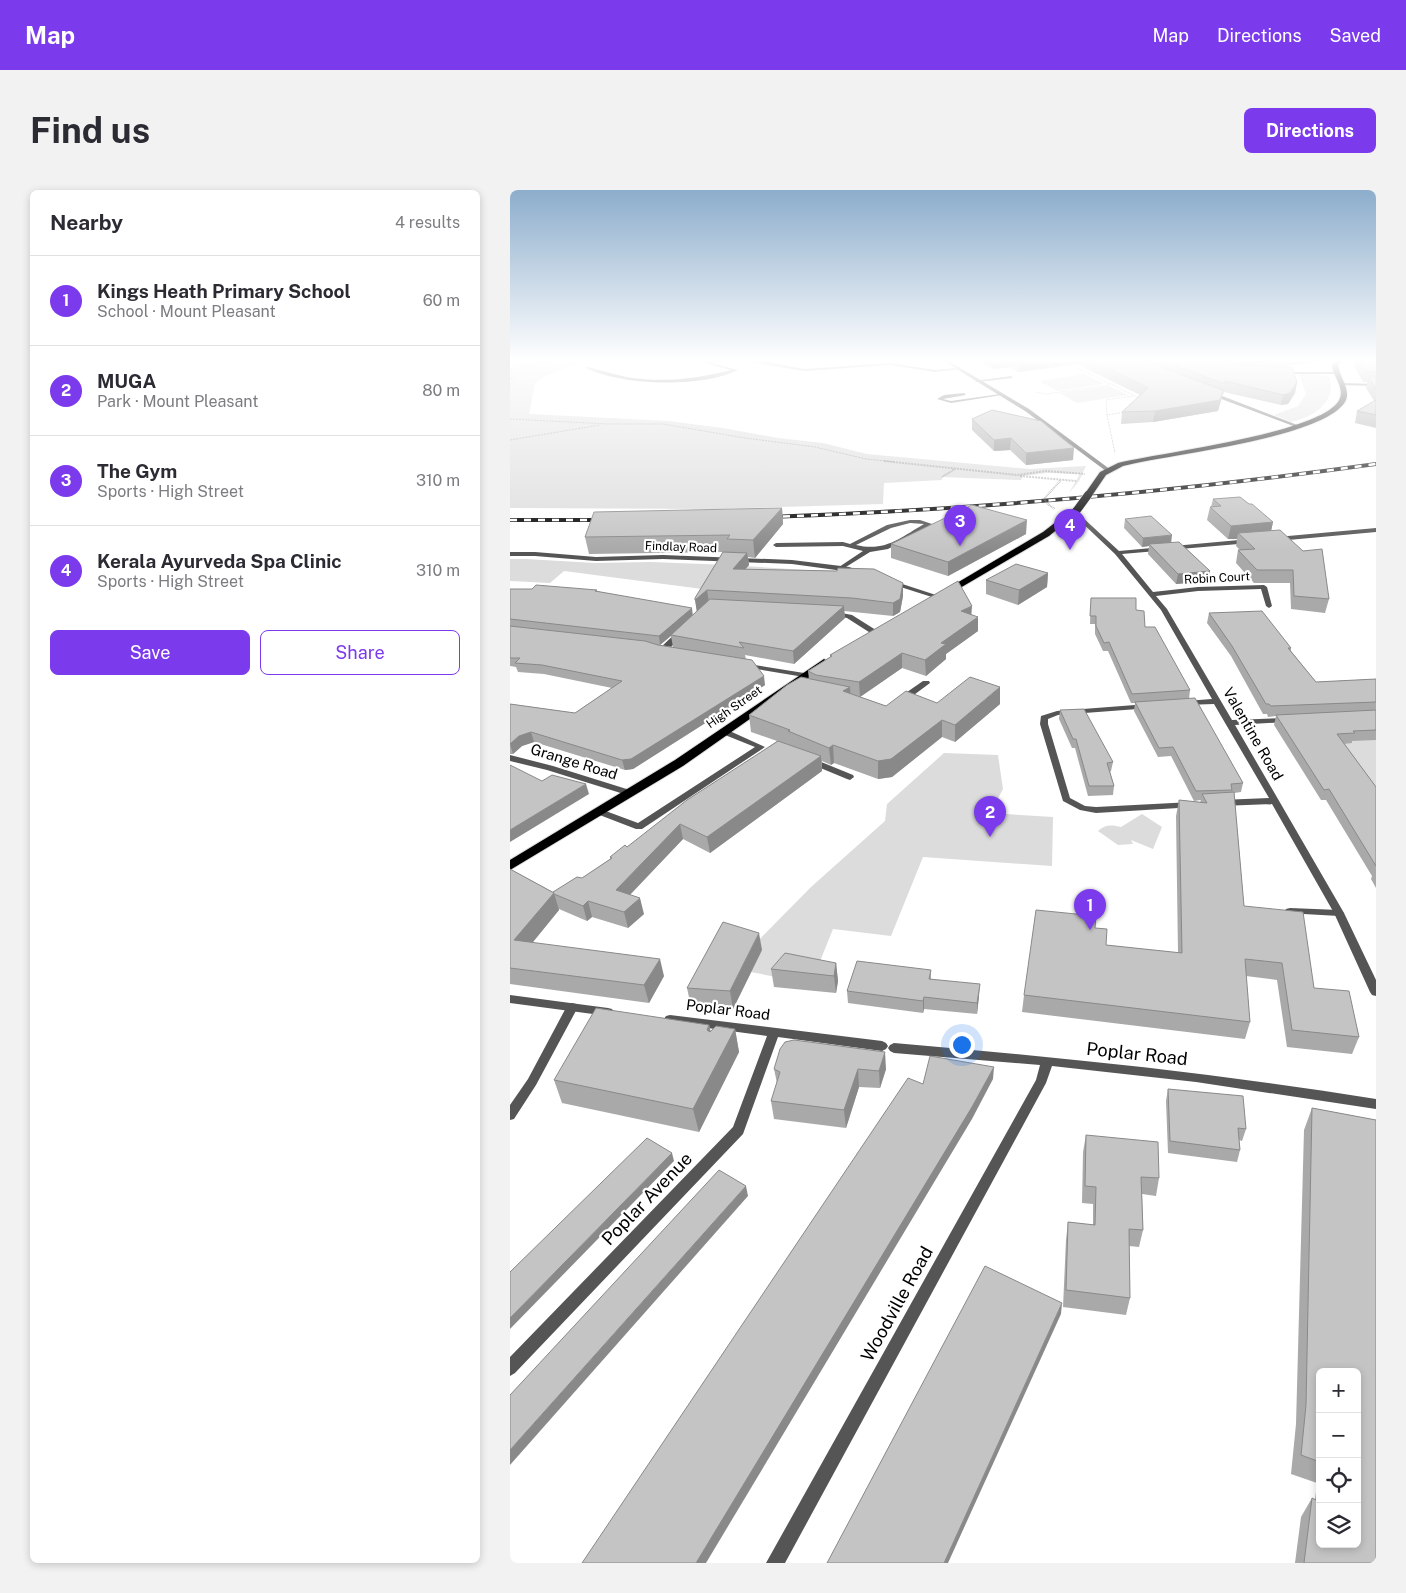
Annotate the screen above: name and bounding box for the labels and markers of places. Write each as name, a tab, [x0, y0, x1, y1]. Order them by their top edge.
pin: 3	[944, 505, 976, 546]
pin: 4	[1054, 509, 1086, 550]
pin: 2	[974, 796, 1006, 837]
pin: 1	[1074, 889, 1106, 930]

